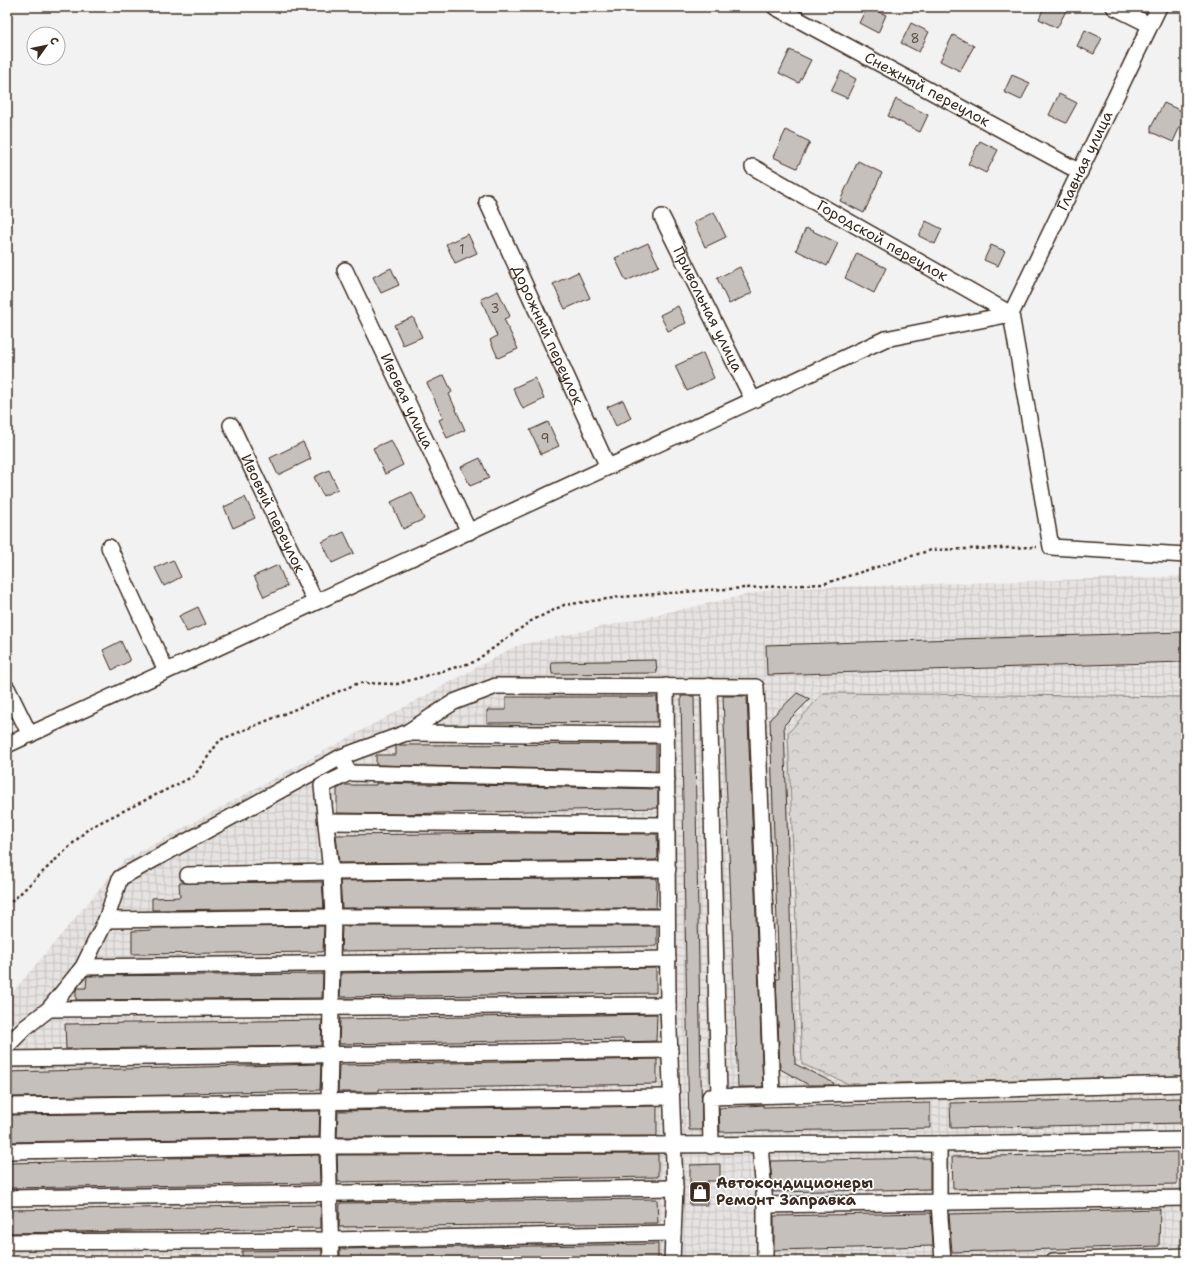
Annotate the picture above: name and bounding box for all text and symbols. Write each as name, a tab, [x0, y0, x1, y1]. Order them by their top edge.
north arrow	[26, 26, 66, 66]
house number: 8	[910, 30, 920, 47]
text: С	[46, 34, 62, 48]
street label: Снежный переулок	[861, 47, 993, 131]
street label: Главная улица	[1052, 107, 1118, 214]
street label: Городской переулок	[813, 195, 952, 286]
house number: 1	[459, 241, 465, 258]
street label: Привольная улица	[668, 243, 748, 376]
street label: Дорожный переулок	[507, 262, 588, 408]
house number: 3	[490, 300, 500, 317]
street label: Ивовая улица	[376, 350, 439, 453]
house number: 9	[540, 430, 550, 447]
street label: Ивовый переулок	[236, 451, 310, 576]
place label: Автокондиционеры Ремонт Заправка	[716, 1173, 873, 1210]
shop icon: Автокондиционеры Ремонт Заправка	[687, 1179, 713, 1205]

